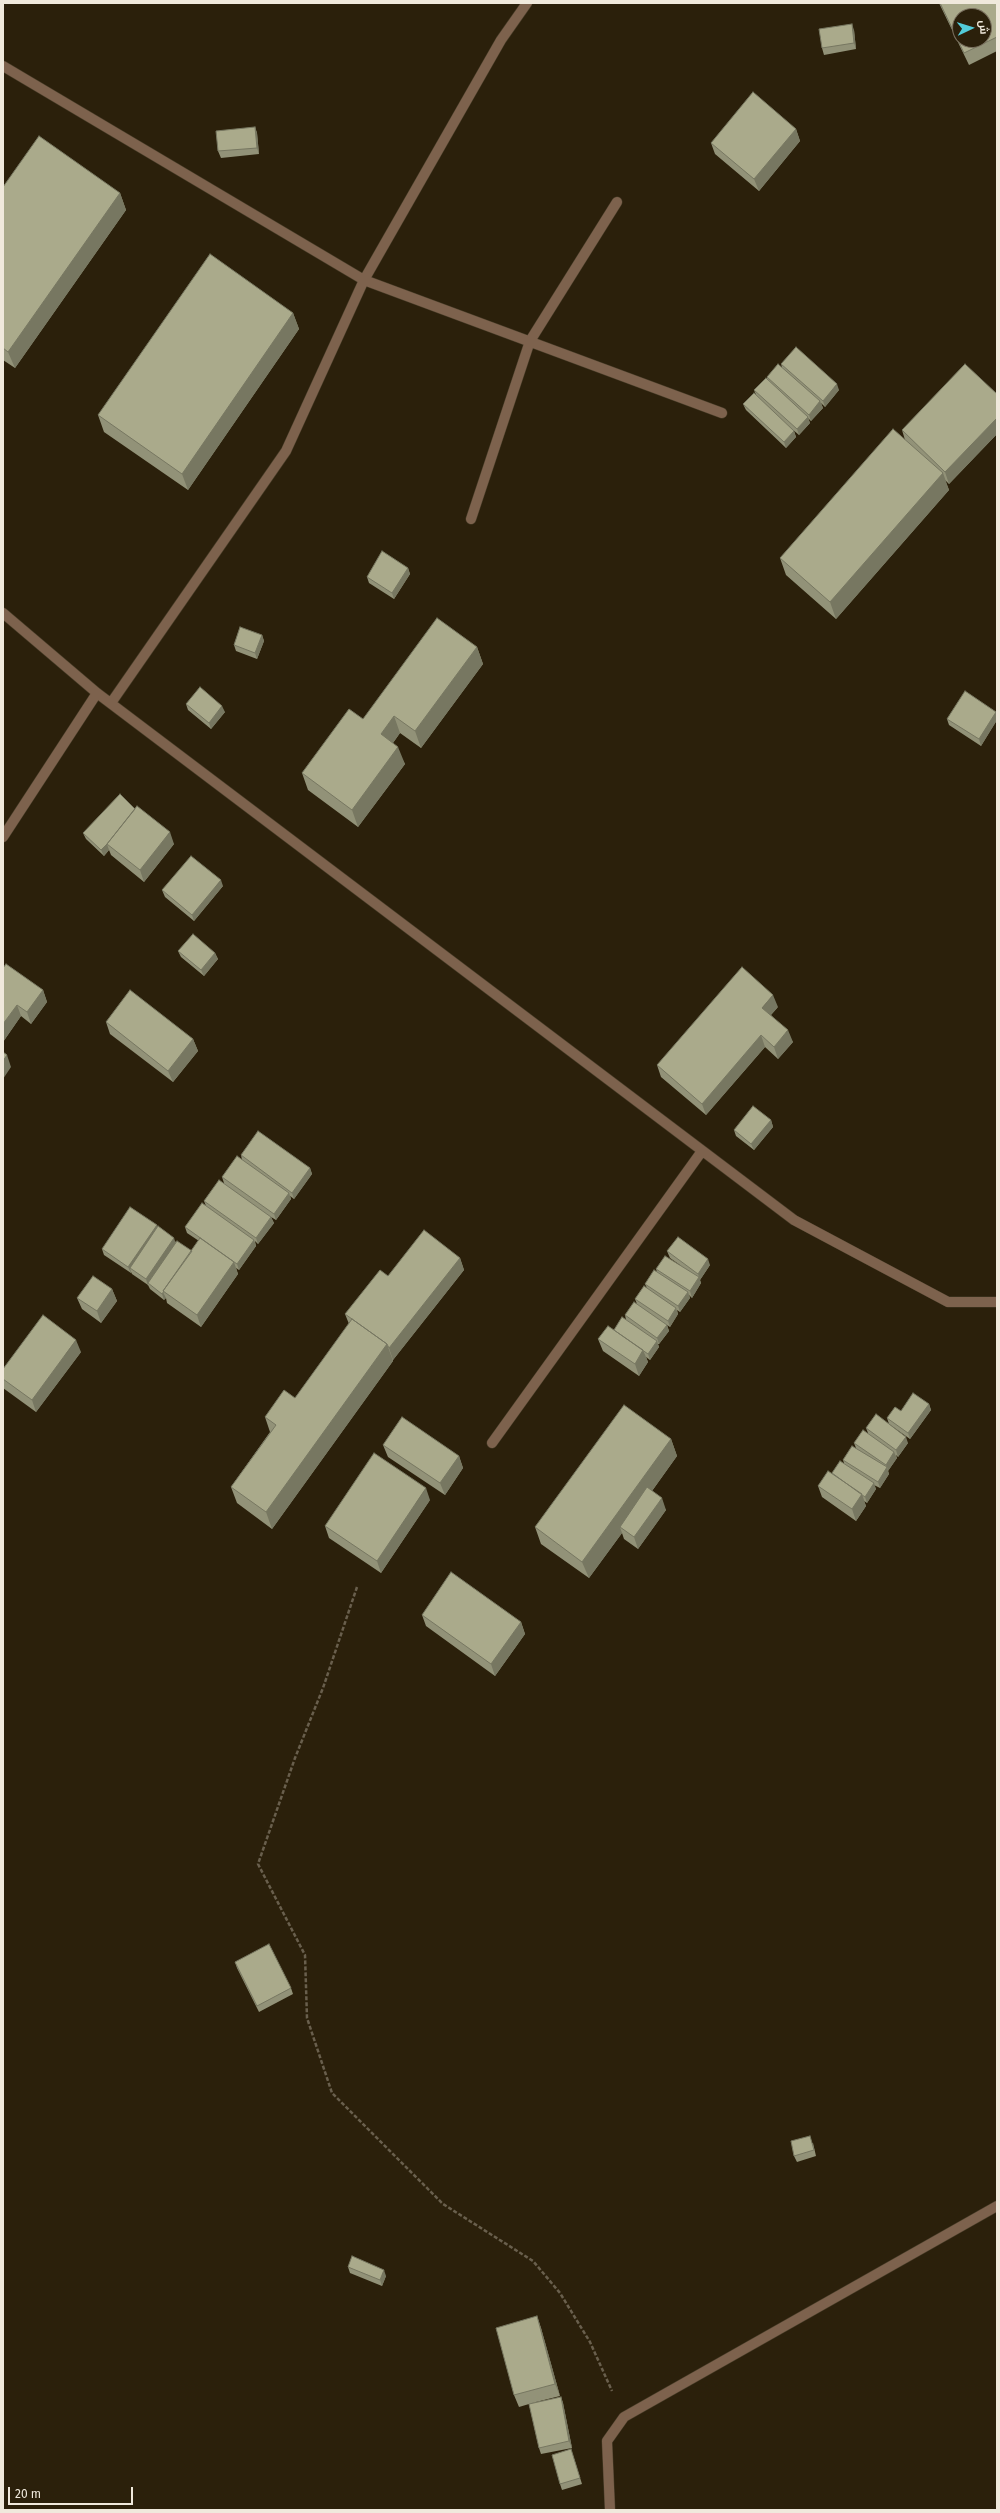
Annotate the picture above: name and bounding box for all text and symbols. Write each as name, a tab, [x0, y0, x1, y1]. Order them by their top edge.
north arrow	[952, 8, 992, 48]
text: ش	[976, 20, 990, 35]
scale bar	[10, 2479, 135, 2505]
text: 20 m	[15, 2487, 41, 2501]

